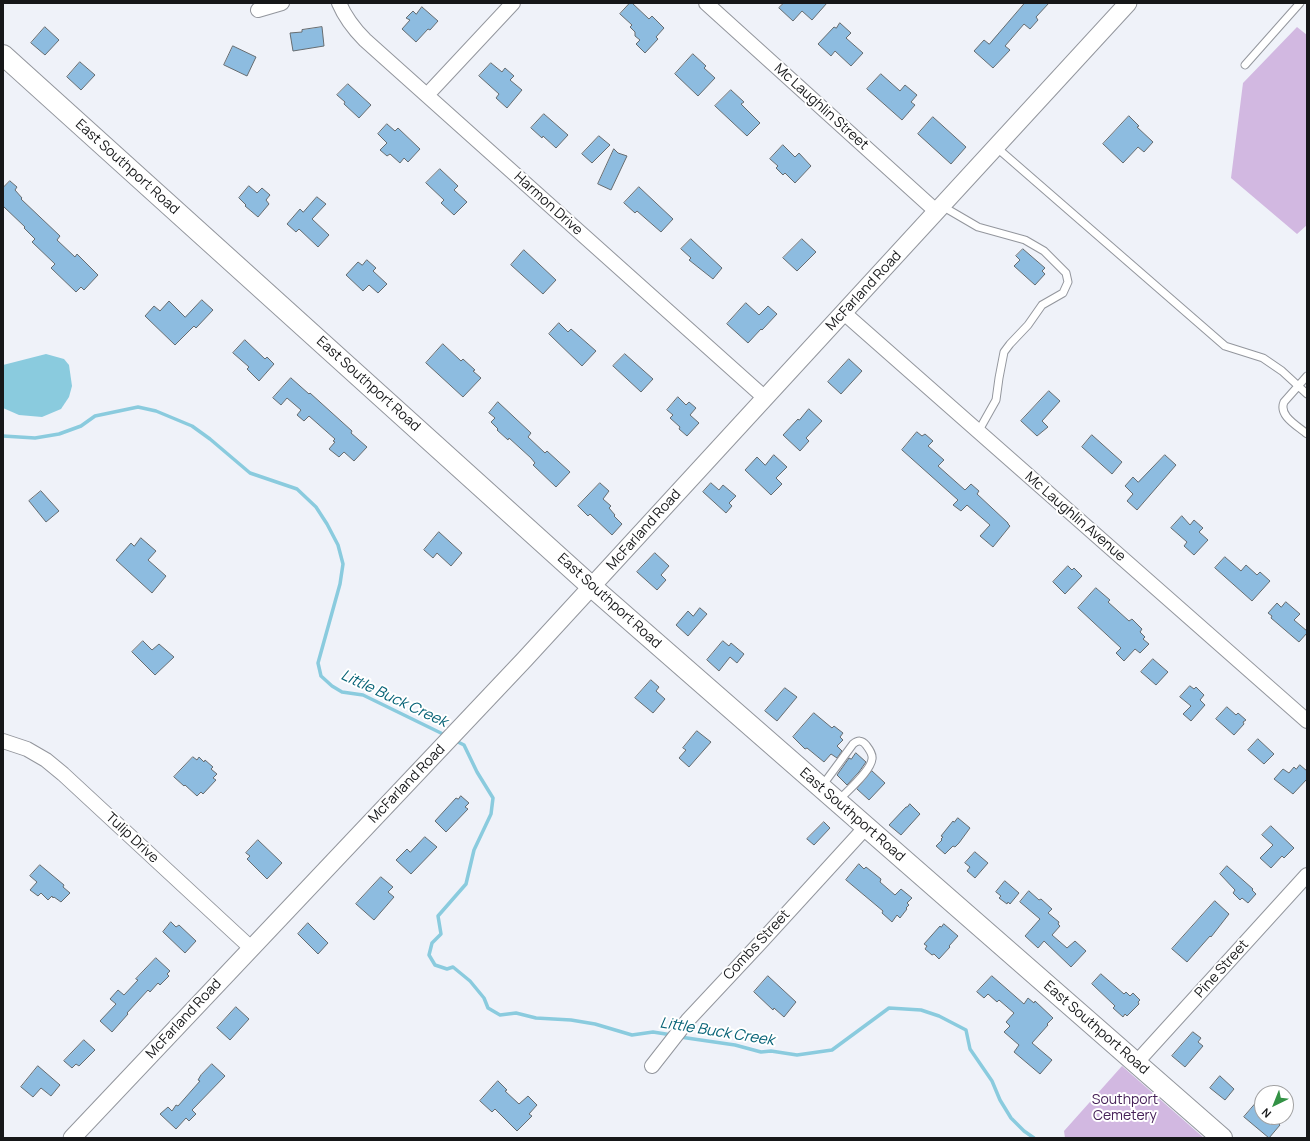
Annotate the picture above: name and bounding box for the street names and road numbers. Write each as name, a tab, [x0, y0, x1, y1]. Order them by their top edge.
street label: Mc Laughlin Street	[770, 60, 872, 154]
street label: East Southport Road	[72, 116, 182, 218]
street label: Harmon Drive	[510, 169, 586, 239]
street label: McFarland Road	[823, 248, 905, 334]
street label: East Southport Road	[313, 333, 423, 435]
street label: Mc Laughlin Avenue	[1021, 469, 1129, 565]
street label: McFarland Road	[603, 486, 685, 574]
street label: East Southport Road	[554, 550, 664, 652]
street label: McFarland Road	[365, 741, 449, 827]
street label: East Southport Road	[796, 765, 908, 865]
street label: Tulip Drive	[102, 809, 162, 867]
street label: Combs Street	[720, 906, 794, 984]
street label: Pine Street	[1192, 937, 1252, 1001]
street label: McFarland Road	[143, 976, 225, 1062]
street label: East Southport Road	[1040, 978, 1152, 1078]

